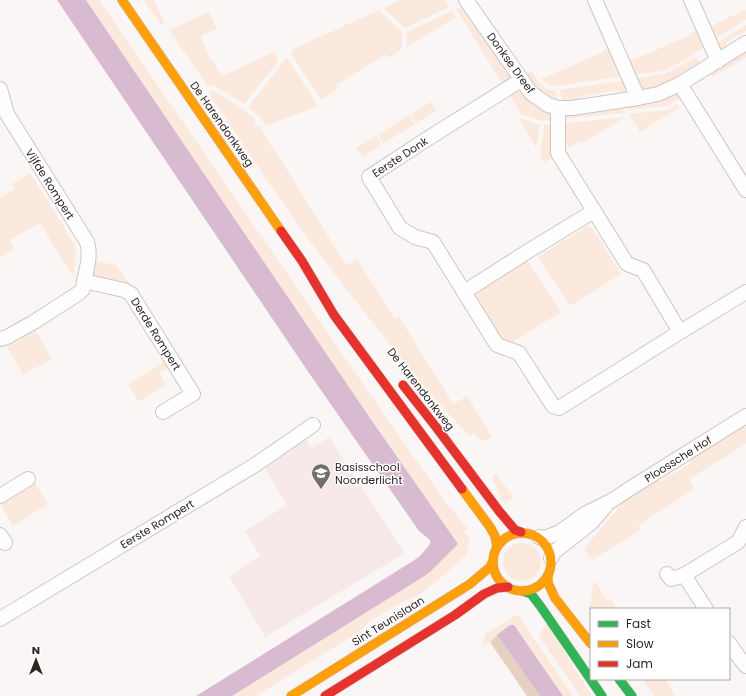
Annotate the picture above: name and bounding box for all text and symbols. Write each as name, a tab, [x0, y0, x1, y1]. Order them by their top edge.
street label: Donkse Dreef	[483, 29, 539, 97]
street label: De Harendonkweg	[186, 78, 258, 170]
street label: Eerste Donk	[369, 133, 431, 181]
street label: Vijfde Rompert	[22, 145, 78, 223]
street label: Derde Rompert	[127, 294, 185, 374]
street label: De Harendonkweg	[384, 344, 458, 434]
street label: Ploossche Hof	[641, 432, 715, 486]
place label: Basisschool Noorderlicht	[335, 459, 402, 488]
school or university icon: Basisschool Noorderlicht	[310, 462, 332, 490]
street label: Eerste Rompert	[117, 496, 197, 552]
street label: Sint Teunislaan	[349, 592, 427, 650]
legend	[590, 608, 730, 680]
text: Fast	[626, 615, 651, 632]
text: Slow	[626, 635, 654, 652]
north arrow	[16, 640, 56, 680]
text: N	[32, 642, 40, 658]
text: Jam	[626, 655, 653, 672]

